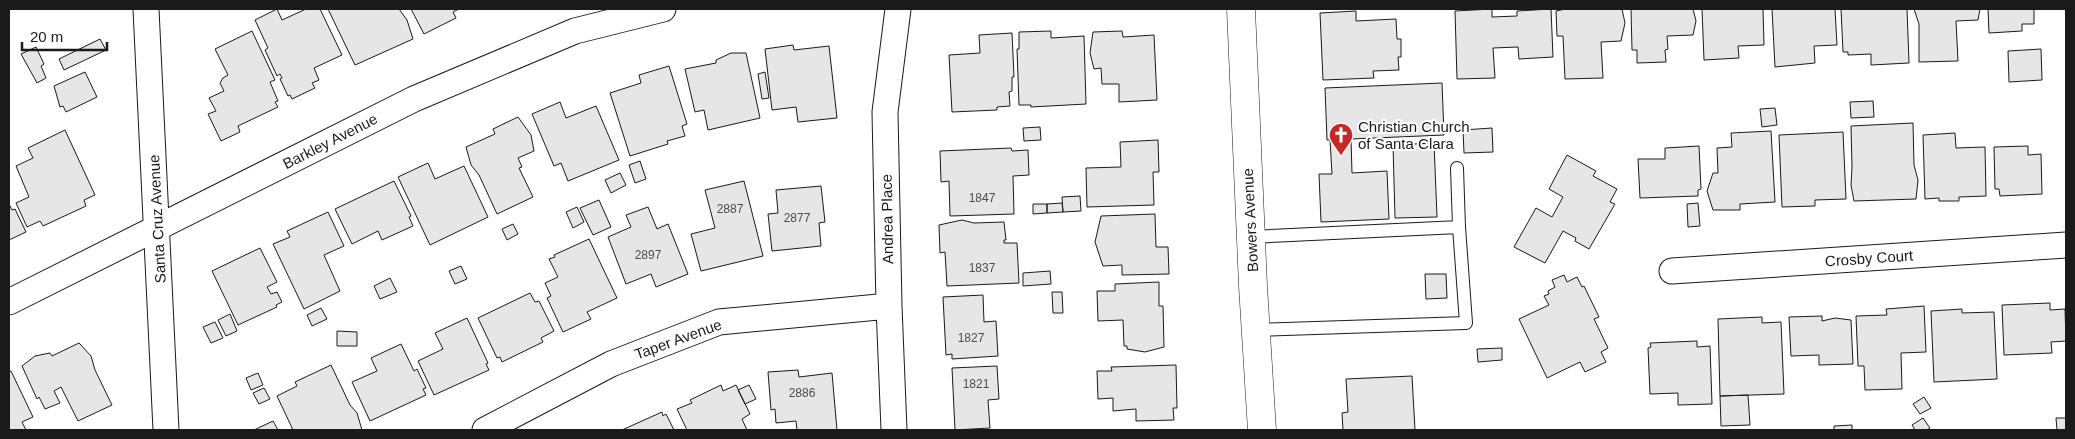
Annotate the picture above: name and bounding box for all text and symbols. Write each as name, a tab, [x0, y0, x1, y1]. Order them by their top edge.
scale bar	[22, 20, 108, 52]
text: 20 m	[30, 28, 63, 45]
street label: Barkley Avenue	[280, 110, 380, 172]
place label: Christian Church of Santa Clara	[1358, 118, 1470, 152]
church icon: Christian Church of Santa Clara	[1328, 122, 1354, 156]
street label: Santa Cruz Avenue	[145, 154, 169, 284]
street label: Bowers Avenue	[1239, 168, 1261, 272]
street label: Andrea Place	[878, 174, 896, 264]
house number: 1847	[969, 191, 996, 205]
house number: 2887	[717, 202, 744, 216]
house number: 2877	[784, 211, 811, 225]
street label: Crosby Court	[1824, 246, 1914, 270]
house number: 2897	[635, 248, 662, 262]
house number: 1837	[969, 261, 996, 275]
street label: Taper Avenue	[632, 315, 724, 363]
house number: 1827	[958, 331, 985, 345]
house number: 1821	[963, 377, 990, 391]
house number: 2886	[789, 386, 816, 400]

